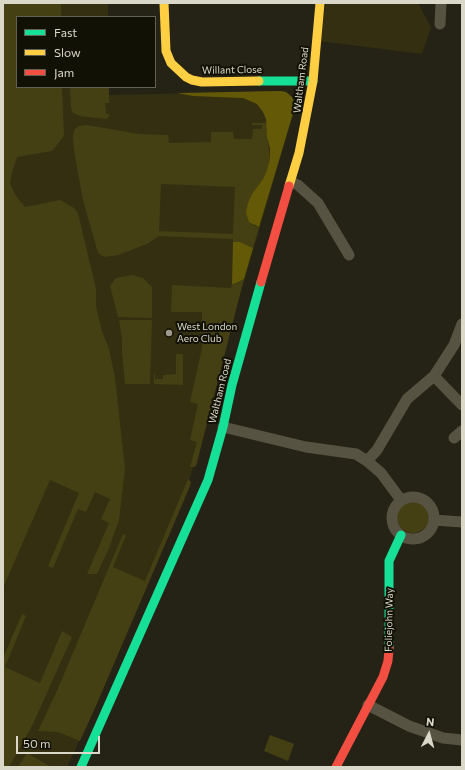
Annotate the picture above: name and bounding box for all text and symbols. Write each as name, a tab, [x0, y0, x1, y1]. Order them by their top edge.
legend	[16, 16, 156, 88]
text: Fast	[54, 25, 77, 39]
text: Slow	[54, 45, 81, 59]
street label: Waltham Road	[291, 46, 311, 114]
street label: Willant Close	[202, 63, 262, 77]
text: Jam	[54, 65, 74, 79]
place label: West London Aero Club	[177, 321, 237, 344]
marker: West London Aero Club	[164, 328, 174, 338]
street label: Waltham Road	[206, 357, 234, 425]
street label: Foliejohn Way	[382, 588, 396, 652]
north arrow	[409, 714, 449, 754]
text: N	[426, 715, 435, 728]
scale bar	[18, 728, 102, 754]
text: 50 m	[23, 736, 51, 750]

